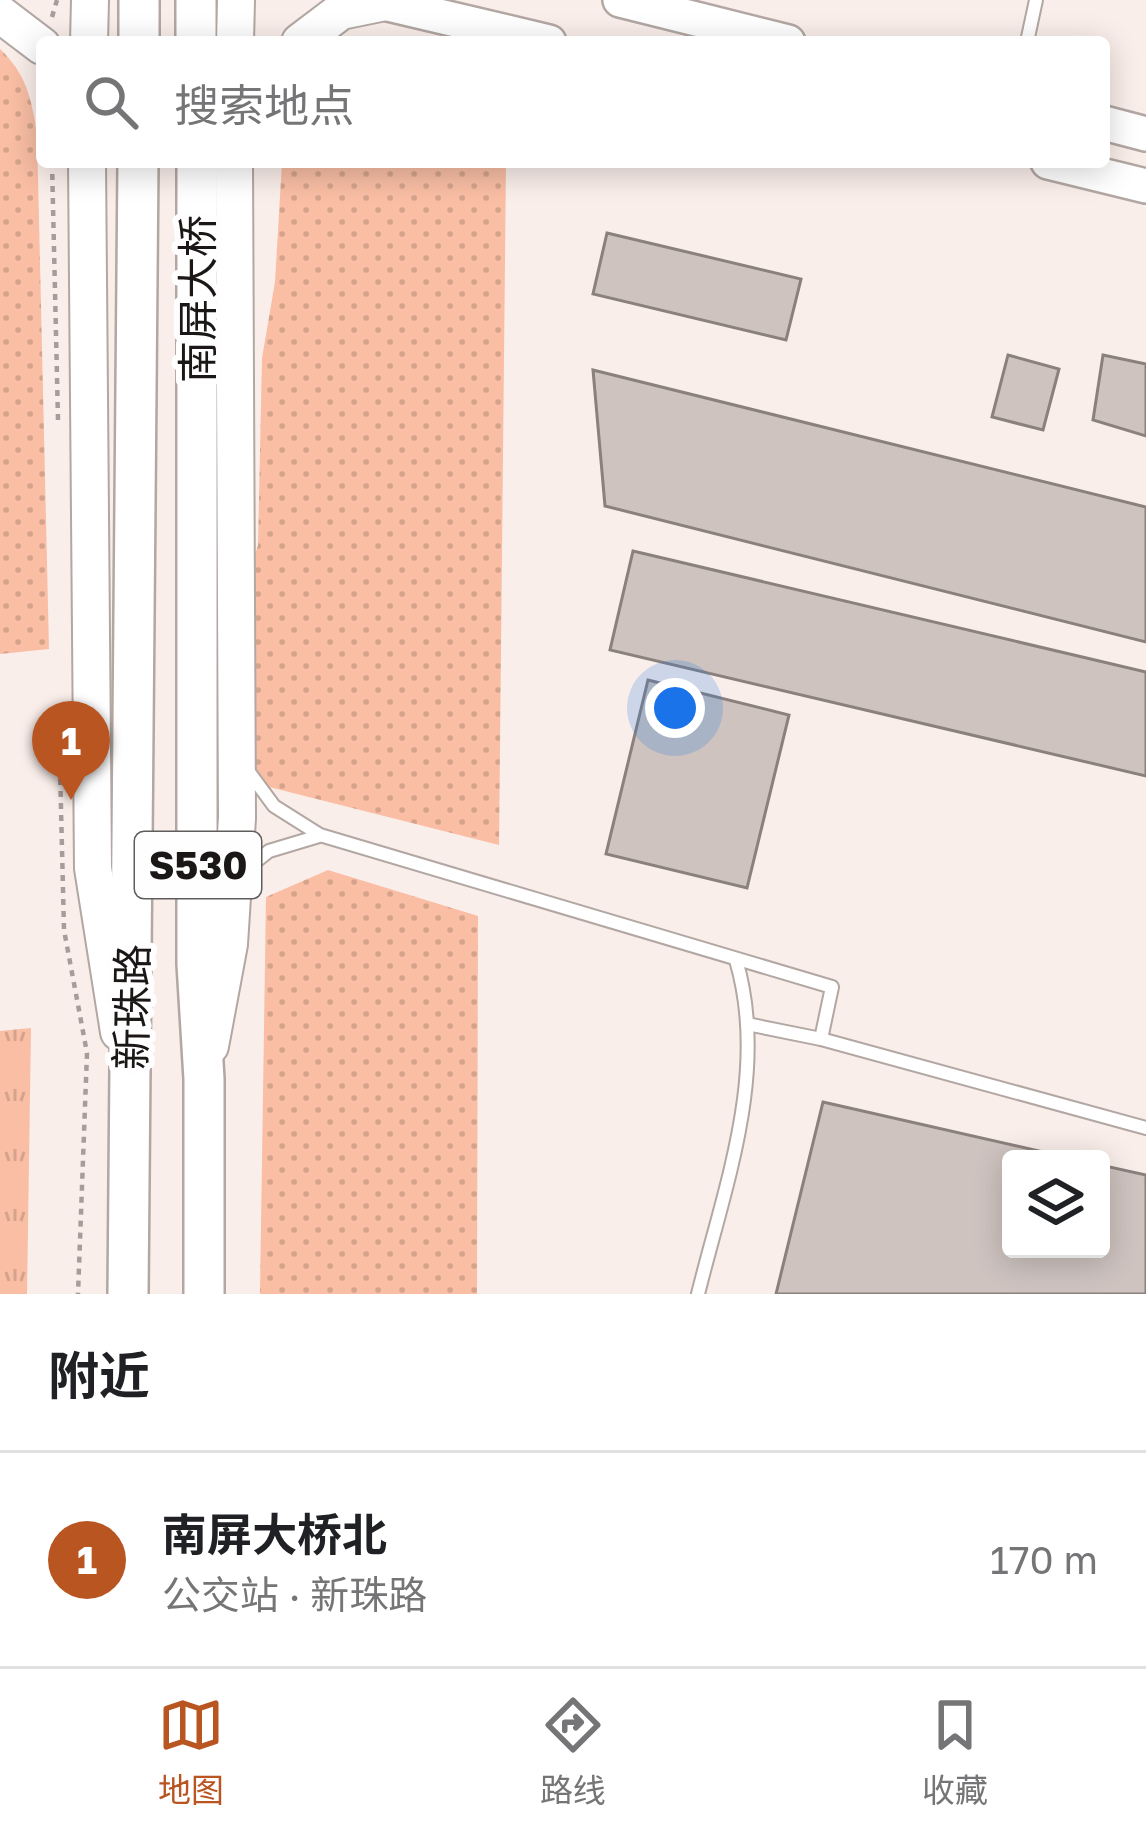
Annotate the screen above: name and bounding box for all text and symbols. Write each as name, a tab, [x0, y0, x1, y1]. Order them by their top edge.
search box	[36, 36, 1110, 168]
icon: search	[78, 69, 144, 135]
text: 搜索地点	[174, 78, 354, 132]
street label: 南屏大桥	[172, 215, 222, 383]
your location	[645, 678, 705, 738]
pin: 1	[32, 701, 110, 800]
road number: S530	[135, 832, 261, 898]
street label: 新珠路	[105, 944, 157, 1070]
map controls	[1002, 1150, 1110, 1258]
button: layers	[1002, 1150, 1110, 1258]
text: 附近	[48, 1344, 150, 1405]
text: 南屏大桥北	[162, 1507, 387, 1561]
text: 1	[77, 1536, 97, 1583]
text: 170 m	[990, 1536, 1098, 1583]
text: 公交站 · 新珠路	[162, 1571, 427, 1618]
tab: 地图	[158, 1692, 224, 1812]
tab: 路线	[540, 1692, 606, 1812]
tab: 收藏	[922, 1692, 988, 1812]

